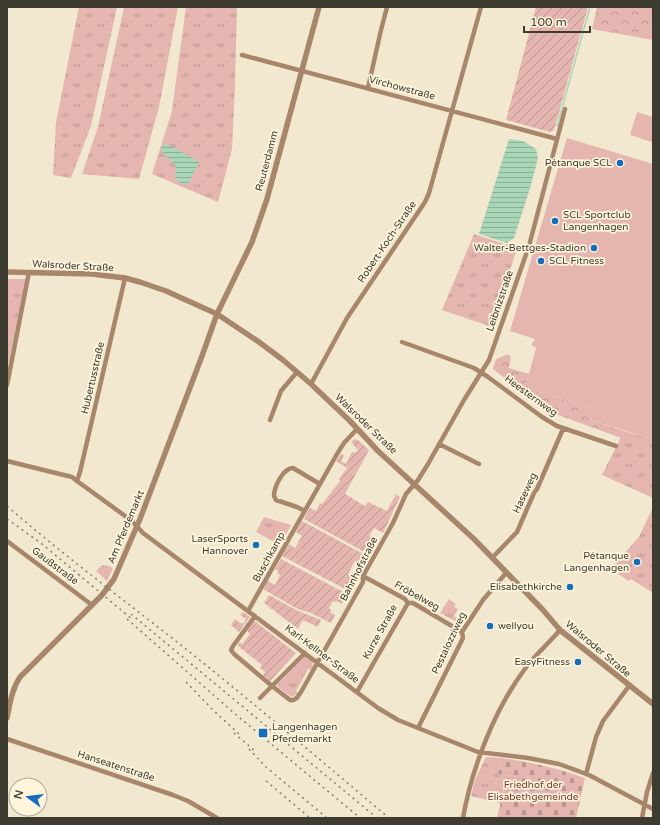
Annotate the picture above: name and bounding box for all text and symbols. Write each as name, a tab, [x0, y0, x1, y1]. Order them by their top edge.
scale bar	[524, 8, 590, 34]
text: 100 m	[530, 15, 567, 29]
street label: Virchowstraße	[368, 73, 437, 103]
street label: Reuterdamm	[253, 129, 281, 193]
place label: Pétanque SCL	[545, 157, 612, 169]
marker: Pétanque SCL	[615, 158, 625, 168]
street label: Robert-Koch-Straße	[355, 199, 419, 285]
place label: SCL Sportclub Langenhagen	[563, 209, 631, 233]
marker: SCL Sportclub Langenhagen	[550, 216, 560, 226]
place label: Walter-Bettges-Stadion	[474, 242, 586, 254]
marker: Walter-Bettges-Stadion	[589, 243, 599, 253]
place label: SCL Fitness	[549, 255, 604, 267]
marker: SCL Fitness	[536, 256, 546, 266]
street label: Walsroder Straße	[32, 258, 114, 274]
street label: Leibnizstraße	[484, 269, 516, 333]
street label: Hubertusstraße	[79, 340, 107, 415]
street label: Heesternweg	[502, 373, 560, 419]
street label: Walsroder Straße	[332, 391, 400, 457]
street label: Haseweg	[510, 471, 540, 515]
street label: Am Pferdemarkt	[105, 488, 147, 566]
street label: Buschkamp	[250, 530, 288, 584]
place label: LaserSports Hannover	[191, 533, 248, 557]
street label: Bahnhofstraße	[338, 535, 380, 603]
marker: LaserSports Hannover	[251, 540, 261, 550]
street label: Gaußstraße	[29, 545, 81, 588]
place label: Pétanque Langenhagen	[564, 550, 629, 574]
marker: Pétanque Langenhagen	[632, 557, 642, 567]
street label: Fröbelweg	[392, 579, 442, 613]
place label: Elisabethkirche	[490, 581, 562, 593]
marker: Elisabethkirche	[565, 582, 575, 592]
street label: Kurze Straße	[360, 602, 400, 662]
street label: Pestalozziweg	[429, 610, 469, 676]
street label: Walsroder Straße	[563, 618, 633, 680]
place label: wellyou	[498, 620, 534, 632]
marker: wellyou	[485, 621, 495, 631]
street label: Karl-Kellner-Straße	[282, 622, 362, 686]
place label: EasyFitness	[514, 656, 570, 668]
marker: EasyFitness	[573, 657, 583, 667]
place label: Langenhagen Pferdemarkt	[272, 721, 337, 745]
marker: Langenhagen Pferdemarkt	[257, 727, 269, 739]
street label: Hanseatenstraße	[76, 748, 156, 784]
north arrow	[8, 777, 48, 817]
park label: Friedhof der Elisabethgemeinde	[487, 779, 579, 803]
text: N	[11, 789, 26, 800]

